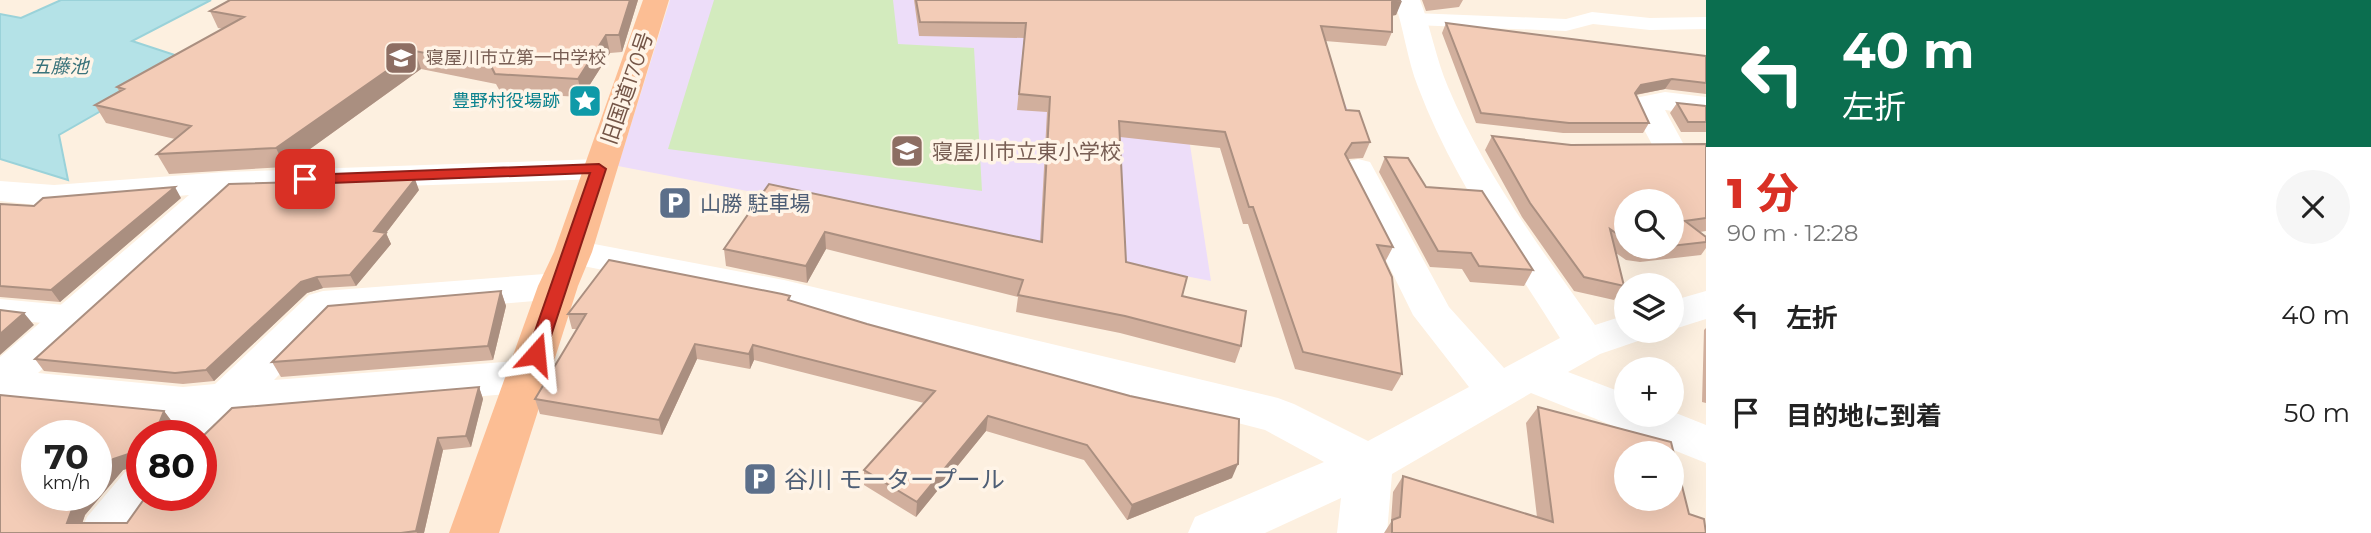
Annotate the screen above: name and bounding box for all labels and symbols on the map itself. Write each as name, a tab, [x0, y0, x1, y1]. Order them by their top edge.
street label: 旧国道170号	[596, 28, 658, 148]
school or university icon: 寝屋川市立第一中学校	[382, 39, 420, 77]
place label: 寝屋川市立第一中学校	[426, 47, 606, 69]
water label: 五藤池	[31, 55, 90, 78]
place icon: 豊野村役場跡	[566, 82, 604, 120]
place label: 豊野村役場跡	[452, 90, 560, 112]
school or university icon: 寝屋川市立東小学校	[888, 132, 926, 170]
place label: 寝屋川市立東小学校	[932, 139, 1121, 164]
pin	[275, 149, 335, 209]
parking icon: 山勝 駐車場	[656, 184, 694, 222]
place label: 山勝 駐車場	[700, 191, 811, 216]
position arrow	[499, 317, 573, 391]
speed limit sign: 80	[126, 420, 217, 511]
parking icon: 谷川 モータープール	[741, 460, 779, 498]
place label: 谷川 モータープール	[784, 465, 1005, 494]

